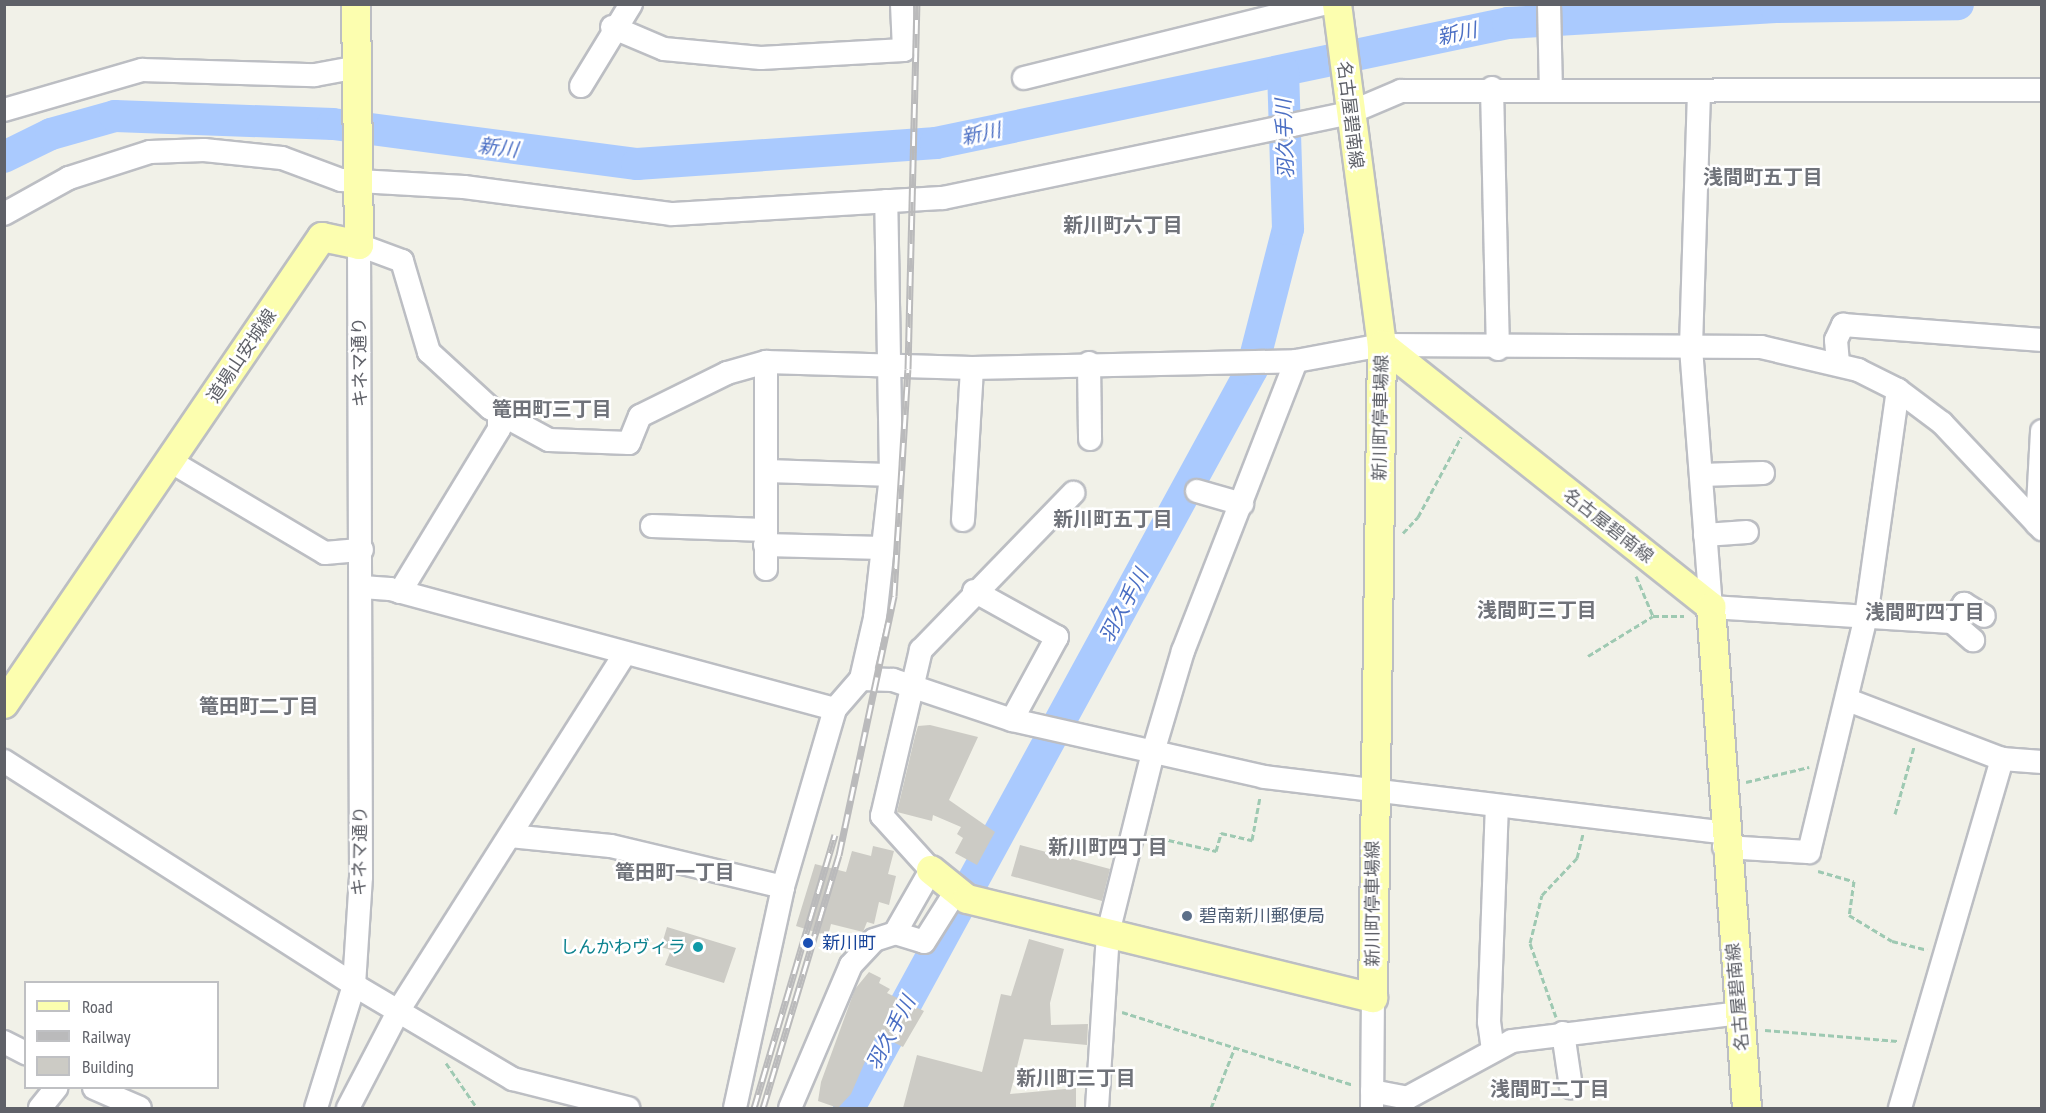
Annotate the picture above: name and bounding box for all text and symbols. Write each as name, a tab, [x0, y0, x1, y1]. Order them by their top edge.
water label: 新川	[1435, 18, 1479, 50]
street label: 名古屋碧南線	[1333, 60, 1367, 170]
water label: 羽久手川	[1272, 99, 1298, 179]
water label: 新川	[959, 118, 1003, 150]
water label: 新川	[477, 134, 519, 162]
district label: 浅間町五丁目	[1703, 165, 1823, 189]
district label: 新川町六丁目	[1063, 213, 1183, 237]
street label: 道場山安城線	[203, 305, 281, 407]
street label: キネマ通り	[348, 317, 372, 407]
street label: 新川町停車場線	[1369, 355, 1393, 481]
district label: 篭田町三丁目	[492, 397, 612, 421]
street label: 名古屋碧南線	[1559, 484, 1657, 568]
district label: 新川町五丁目	[1053, 507, 1173, 531]
water label: 羽久手川	[1095, 565, 1153, 647]
district label: 浅間町三丁目	[1477, 598, 1597, 622]
district label: 浅間町四丁目	[1865, 600, 1985, 624]
district label: 篭田町二丁目	[199, 694, 319, 718]
street label: キネマ通り	[348, 806, 372, 896]
district label: 新川町四丁目	[1048, 835, 1168, 859]
street label: 新川町停車場線	[1362, 841, 1384, 967]
district label: 篭田町一丁目	[615, 860, 735, 884]
place label: 碧南新川郵便局	[1199, 905, 1325, 927]
marker: 碧南新川郵便局	[1180, 909, 1194, 923]
place label: 新川町	[822, 932, 876, 954]
marker: 新川町	[799, 934, 817, 952]
place label: しんかわヴィラ	[560, 936, 686, 958]
marker: しんかわヴィラ	[691, 940, 705, 954]
street label: 名古屋碧南線	[1723, 942, 1753, 1052]
legend	[24, 981, 219, 1089]
water label: 羽久手川	[862, 992, 920, 1074]
text: Road	[82, 995, 113, 1018]
text: Railway	[82, 1025, 131, 1048]
text: Building	[82, 1055, 134, 1078]
district label: 新川町三丁目	[1016, 1066, 1136, 1090]
district label: 浅間町二丁目	[1490, 1077, 1610, 1101]

